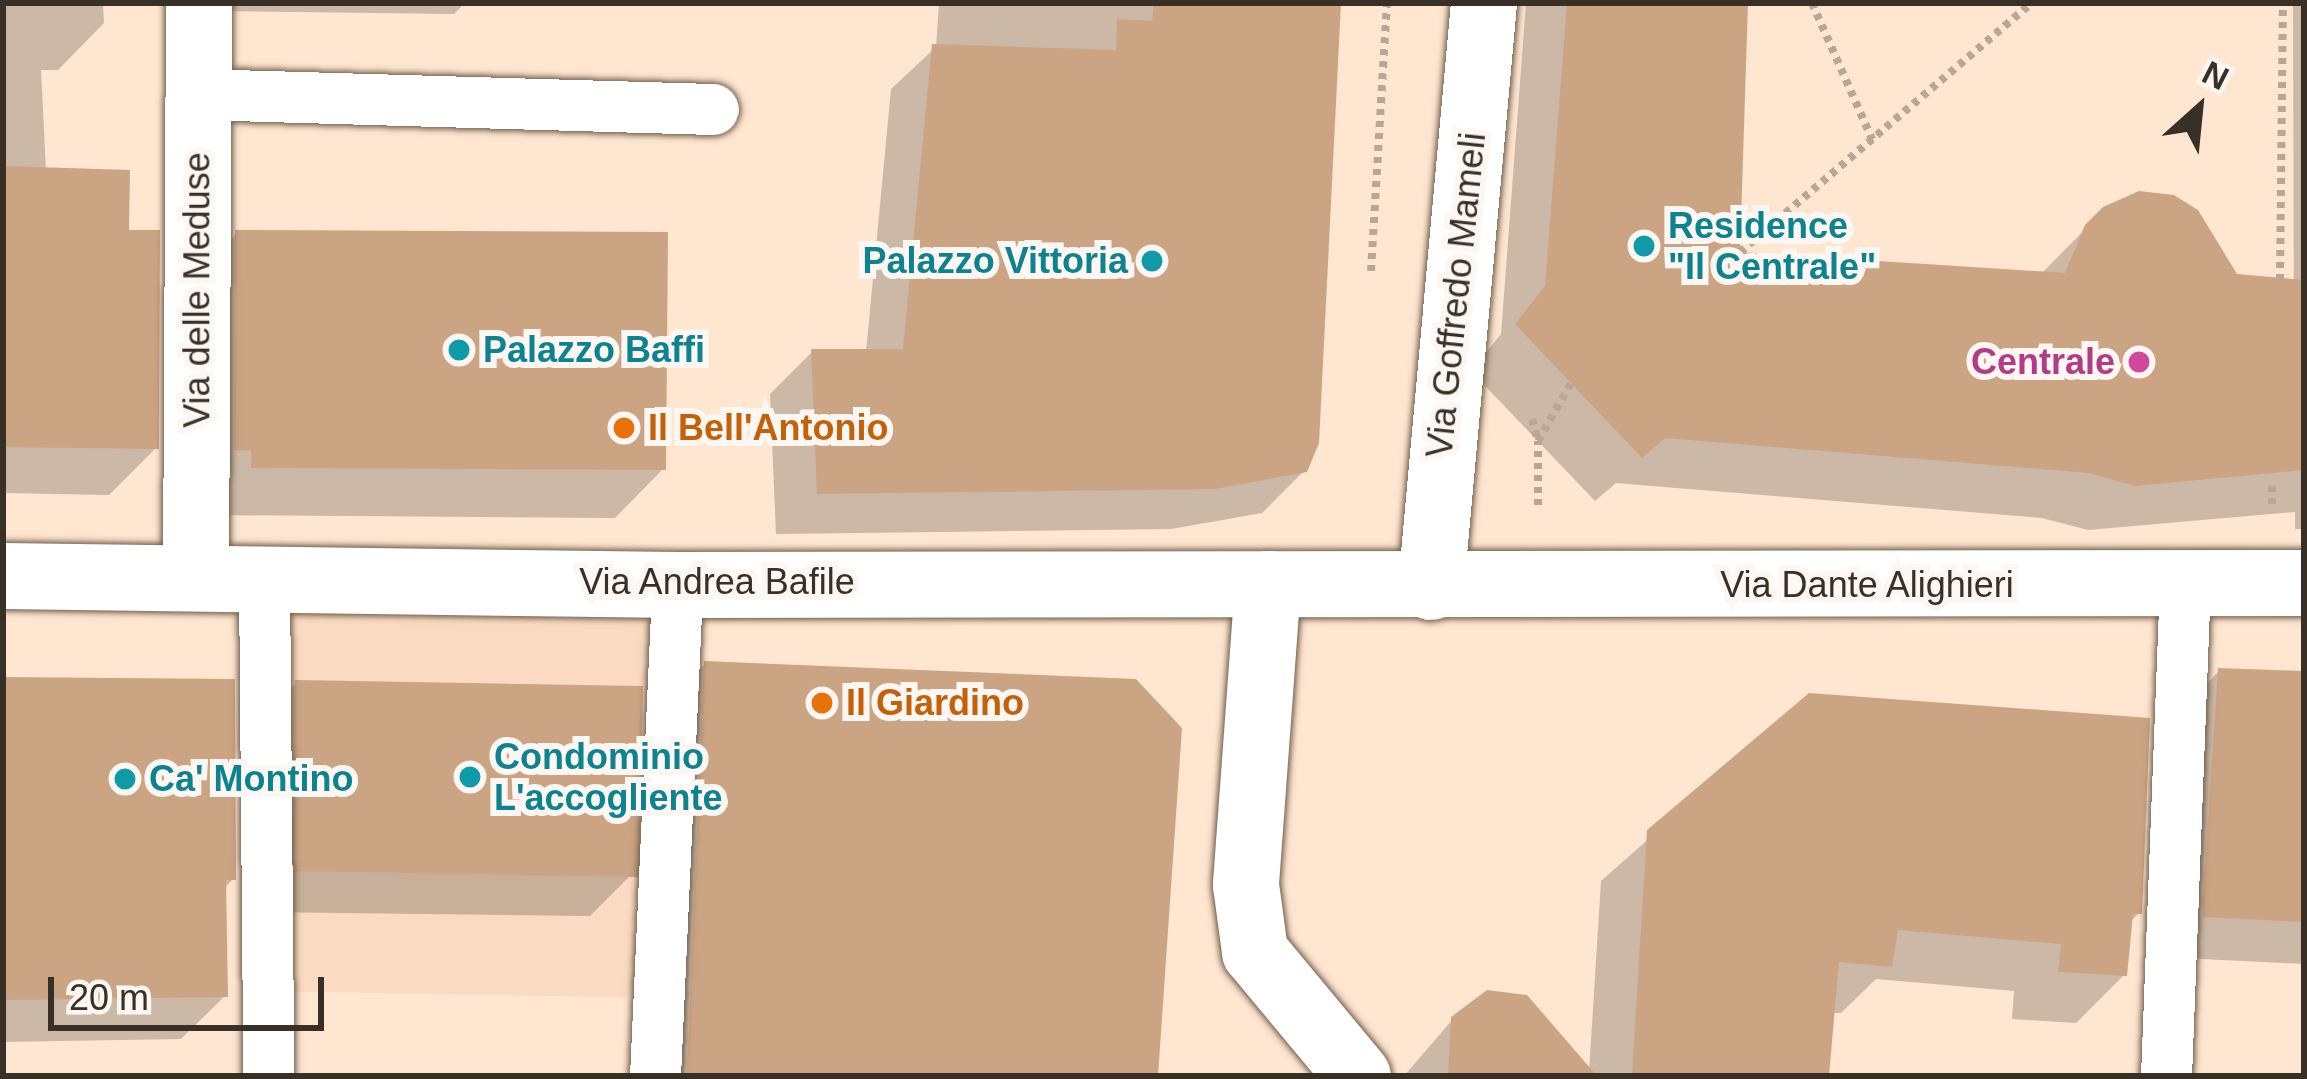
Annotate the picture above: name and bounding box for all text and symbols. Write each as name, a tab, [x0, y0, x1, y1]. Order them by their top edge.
north arrow	[2139, 48, 2259, 168]
text: N	[2197, 54, 2235, 97]
street label: Via Goffredo Mameli	[1417, 130, 1495, 460]
street label: Via delle Meduse	[175, 152, 219, 428]
place label: Residence "Il Centrale"	[1668, 203, 1876, 288]
marker: Residence "Il Centrale"	[1631, 233, 1657, 259]
place label: Palazzo Vittoria	[863, 239, 1128, 283]
marker: Palazzo Vittoria	[1139, 248, 1165, 274]
place label: Palazzo Baffi	[483, 328, 705, 372]
marker: Palazzo Baffi	[446, 337, 472, 363]
place label: Centrale	[1971, 340, 2115, 384]
marker: Centrale	[2126, 349, 2152, 375]
place label: Il Bell'Antonio	[648, 406, 889, 450]
marker: Il Bell'Antonio	[611, 415, 637, 441]
street label: Via Andrea Bafile	[578, 560, 856, 604]
street label: Via Dante Alighieri	[1719, 563, 2015, 607]
place label: Il Giardino	[846, 681, 1024, 725]
marker: Il Giardino	[809, 690, 835, 716]
place label: Condominio L'accogliente	[494, 734, 723, 819]
place label: Ca' Montino	[149, 757, 354, 801]
marker: Condominio L'accogliente	[457, 764, 483, 790]
marker: Ca' Montino	[112, 766, 138, 792]
scale bar	[54, 953, 330, 1027]
text: 20 m	[69, 977, 149, 1018]

